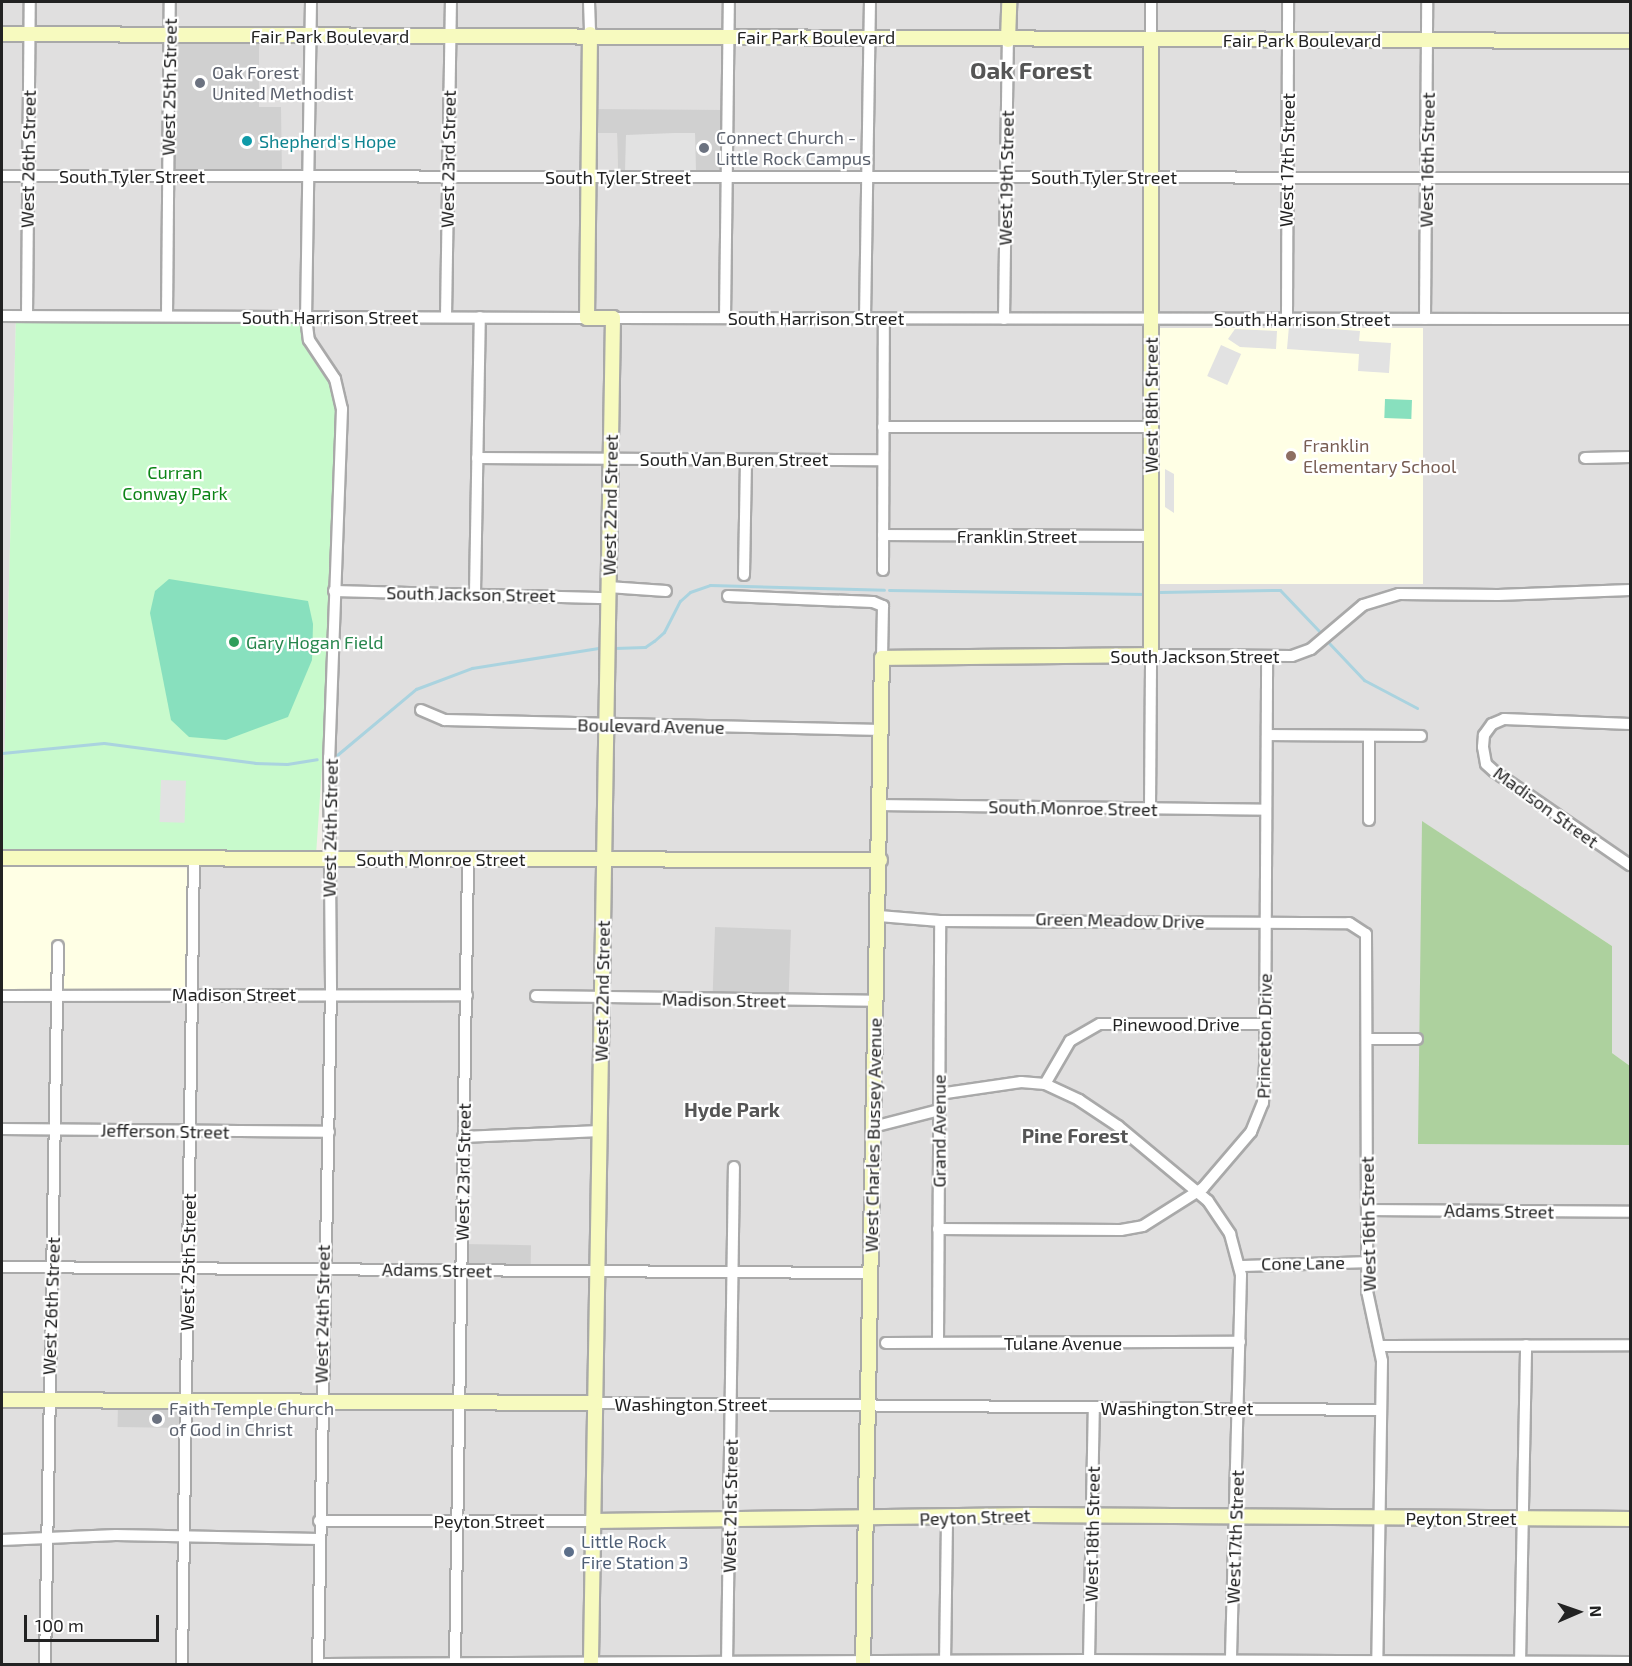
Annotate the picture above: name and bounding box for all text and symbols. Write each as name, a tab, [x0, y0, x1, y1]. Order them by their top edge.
street label: West 25th Street	[157, 18, 181, 156]
street label: Fair Park Boulevard	[251, 25, 409, 47]
street label: Fair Park Boulevard	[737, 26, 895, 48]
street label: Fair Park Boulevard	[1223, 29, 1381, 51]
district label: Oak Forest	[970, 56, 1092, 84]
place label: Oak Forest United Methodist	[212, 62, 354, 104]
marker: Oak Forest United Methodist	[193, 76, 207, 90]
street label: West 26th Street	[16, 90, 40, 228]
street label: West 23rd Street	[436, 90, 460, 228]
street label: West 16th Street	[1415, 92, 1439, 228]
street label: West 17th Street	[1275, 93, 1299, 227]
street label: West 19th Street	[994, 110, 1018, 246]
place label: Connect Church - Little Rock Campus	[716, 127, 871, 170]
place label: Shepherd's Hope	[259, 130, 396, 152]
marker: Shepherd's Hope	[240, 134, 254, 148]
marker: Connect Church - Little Rock Campus	[697, 141, 711, 155]
street label: South Tyler Street	[59, 165, 205, 187]
street label: South Tyler Street	[545, 166, 691, 188]
street label: South Tyler Street	[1031, 166, 1177, 188]
street label: South Harrison Street	[242, 306, 418, 328]
street label: South Harrison Street	[728, 307, 904, 329]
street label: South Harrison Street	[1214, 308, 1390, 330]
street label: West 18th Street	[1140, 337, 1162, 473]
street label: West 22nd Street	[598, 434, 622, 576]
place label: Franklin Elementary School	[1303, 435, 1457, 478]
street label: South Van Buren Street	[639, 448, 829, 470]
marker: Franklin Elementary School	[1284, 449, 1298, 463]
park label: Curran Conway Park	[122, 462, 228, 504]
street label: Franklin Street	[957, 525, 1077, 547]
street label: South Jackson Street	[386, 582, 556, 606]
place label: Gary Hogan Field	[246, 631, 384, 653]
marker: Gary Hogan Field	[227, 635, 241, 649]
street label: South Jackson Street	[1110, 645, 1280, 667]
street label: Boulevard Avenue	[577, 714, 725, 738]
street label: West 24th Street	[318, 758, 342, 898]
street label: Madison Street	[1489, 762, 1603, 852]
street label: South Monroe Street	[988, 796, 1158, 820]
street label: South Monroe Street	[356, 848, 526, 870]
street label: Green Meadow Drive	[1035, 908, 1205, 932]
street label: West 22nd Street	[590, 920, 614, 1062]
street label: Princeton Drive	[1252, 973, 1276, 1099]
street label: Madison Street	[172, 983, 296, 1005]
street label: Madison Street	[662, 988, 786, 1012]
street label: Pinewood Drive	[1112, 1013, 1240, 1035]
street label: West Charles Bussey Avenue	[860, 1017, 886, 1253]
street label: Grand Avenue	[928, 1074, 950, 1188]
district label: Hyde Park	[684, 1097, 780, 1121]
street label: West 23rd Street	[451, 1103, 475, 1241]
street label: Jefferson Street	[100, 1119, 230, 1143]
district label: Pine Forest	[1022, 1123, 1128, 1147]
street label: West 16th Street	[1356, 1156, 1380, 1292]
street label: West 25th Street	[176, 1193, 200, 1331]
street label: Adams Street	[1444, 1199, 1554, 1223]
street label: West 26th Street	[38, 1237, 64, 1375]
street label: West 24th Street	[310, 1244, 334, 1384]
street label: Cone Lane	[1261, 1251, 1345, 1275]
street label: Adams Street	[382, 1258, 492, 1282]
street label: Tulane Avenue	[1004, 1332, 1122, 1354]
street label: Washington Street	[615, 1393, 767, 1415]
street label: Washington Street	[1101, 1397, 1253, 1419]
place label: Faith Temple Church of God in Christ	[169, 1398, 335, 1440]
marker: Faith Temple Church of God in Christ	[150, 1412, 164, 1426]
street label: West 21st Street	[718, 1439, 742, 1573]
street label: West 18th Street	[1080, 1466, 1104, 1602]
street label: West 17th Street	[1222, 1470, 1248, 1604]
street label: Peyton Street	[919, 1504, 1031, 1530]
street label: Peyton Street	[1405, 1507, 1517, 1529]
street label: Peyton Street	[433, 1510, 545, 1532]
place label: Little Rock Fire Station 3	[581, 1531, 689, 1574]
marker: Little Rock Fire Station 3	[562, 1545, 576, 1559]
north arrow	[1548, 1582, 1608, 1642]
scale bar	[27, 1603, 162, 1641]
text: N	[1587, 1605, 1606, 1617]
text: 100 m	[35, 1614, 84, 1636]

